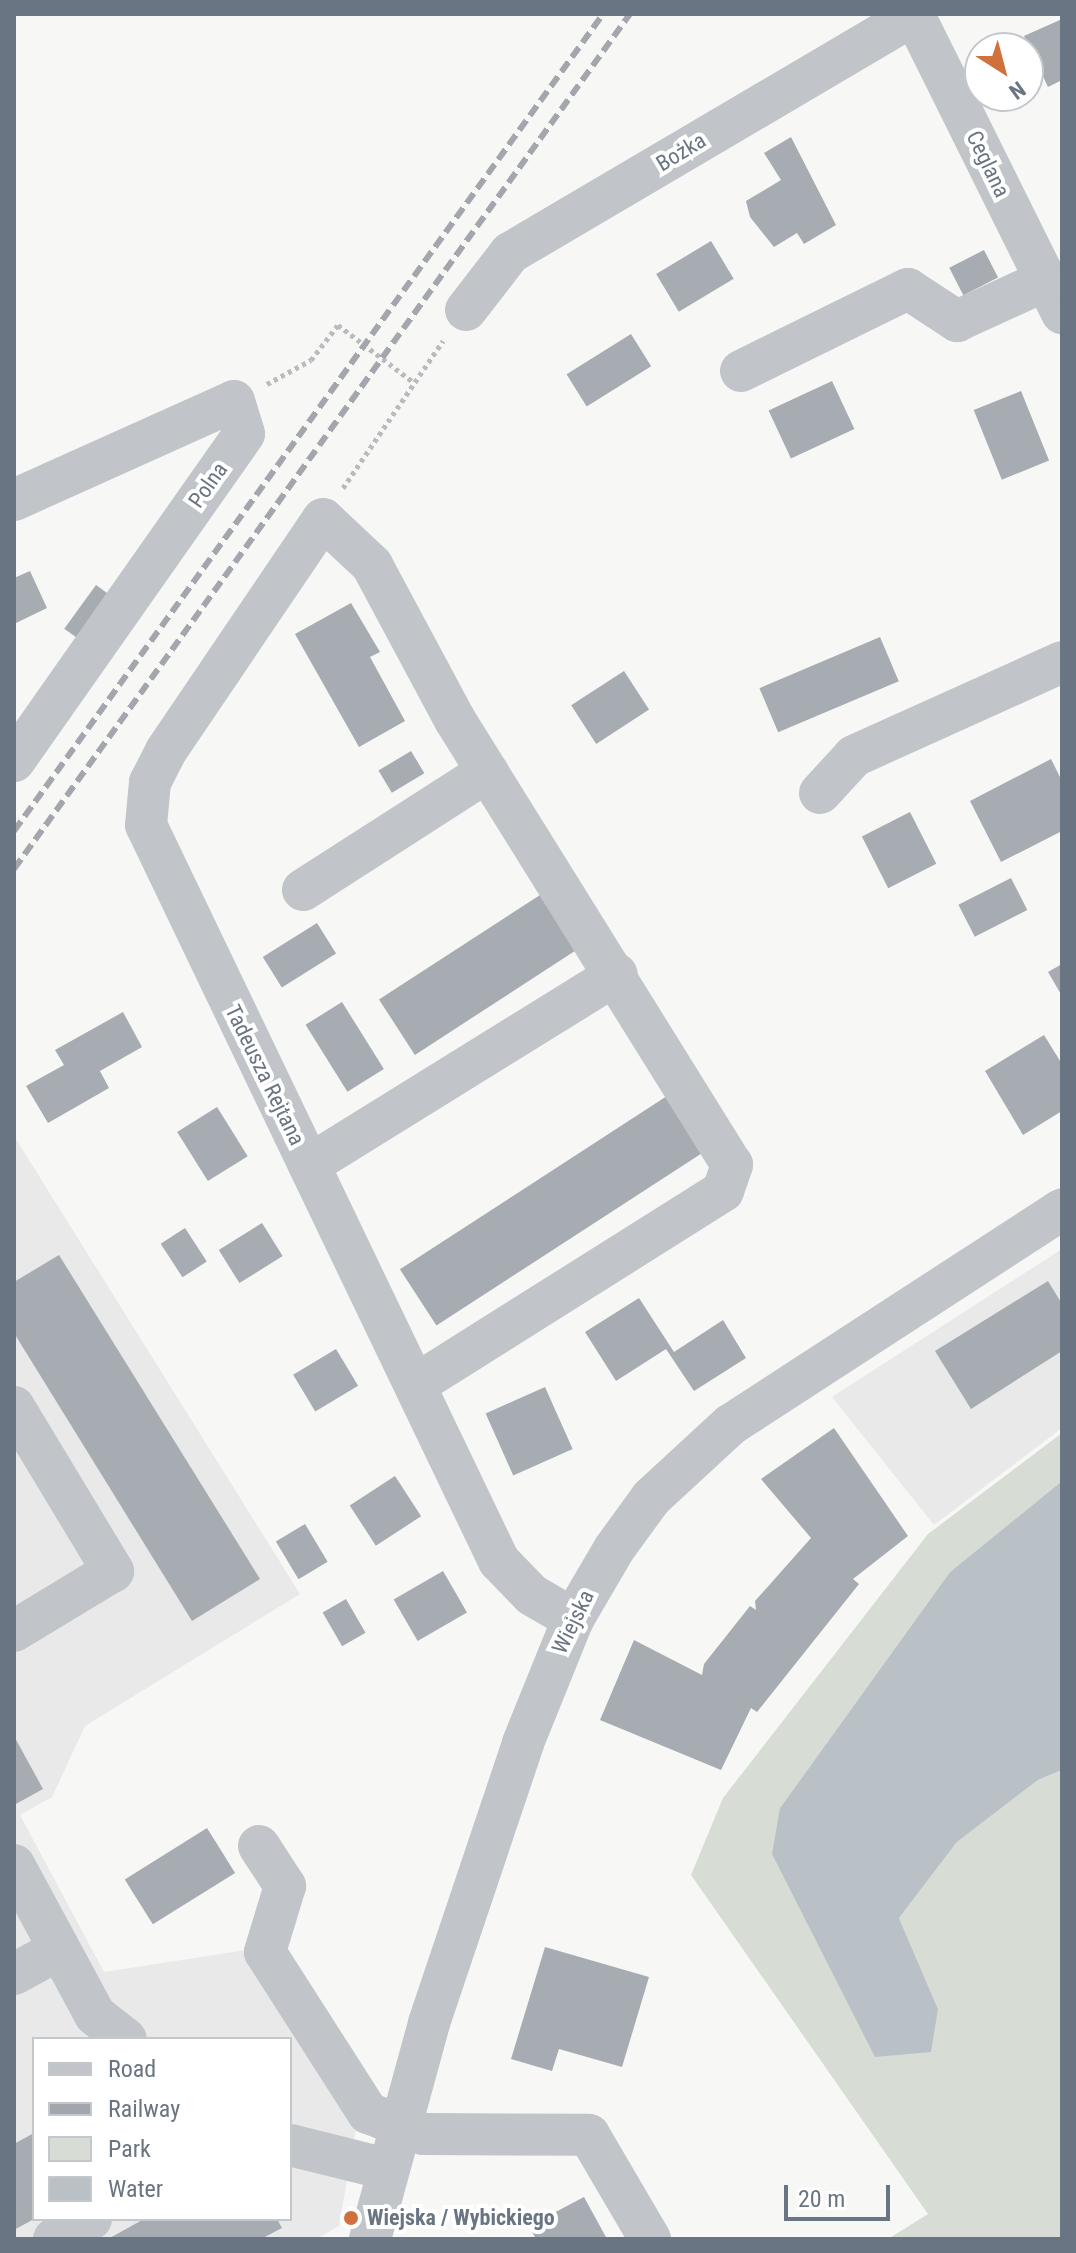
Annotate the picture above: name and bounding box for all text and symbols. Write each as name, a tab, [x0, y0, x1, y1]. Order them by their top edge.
north arrow	[964, 32, 1044, 112]
text: N	[1004, 76, 1030, 104]
street label: Bożka	[651, 127, 711, 177]
street label: Ceglana	[961, 127, 1015, 201]
street label: Polna	[183, 457, 233, 513]
street label: Tadeusza Rejtana	[220, 1000, 310, 1150]
street label: Wiejska	[546, 1586, 600, 1658]
legend	[32, 2037, 292, 2221]
text: Road	[108, 2055, 156, 2083]
text: Railway	[108, 2095, 180, 2123]
text: Park	[108, 2135, 151, 2163]
scale bar	[788, 2169, 894, 2219]
text: Water	[108, 2175, 163, 2203]
text: 20 m	[798, 2185, 845, 2213]
place label: Wiejska / Wybickiego	[367, 2205, 555, 2231]
marker: Wiejska / Wybickiego	[342, 2209, 360, 2227]

